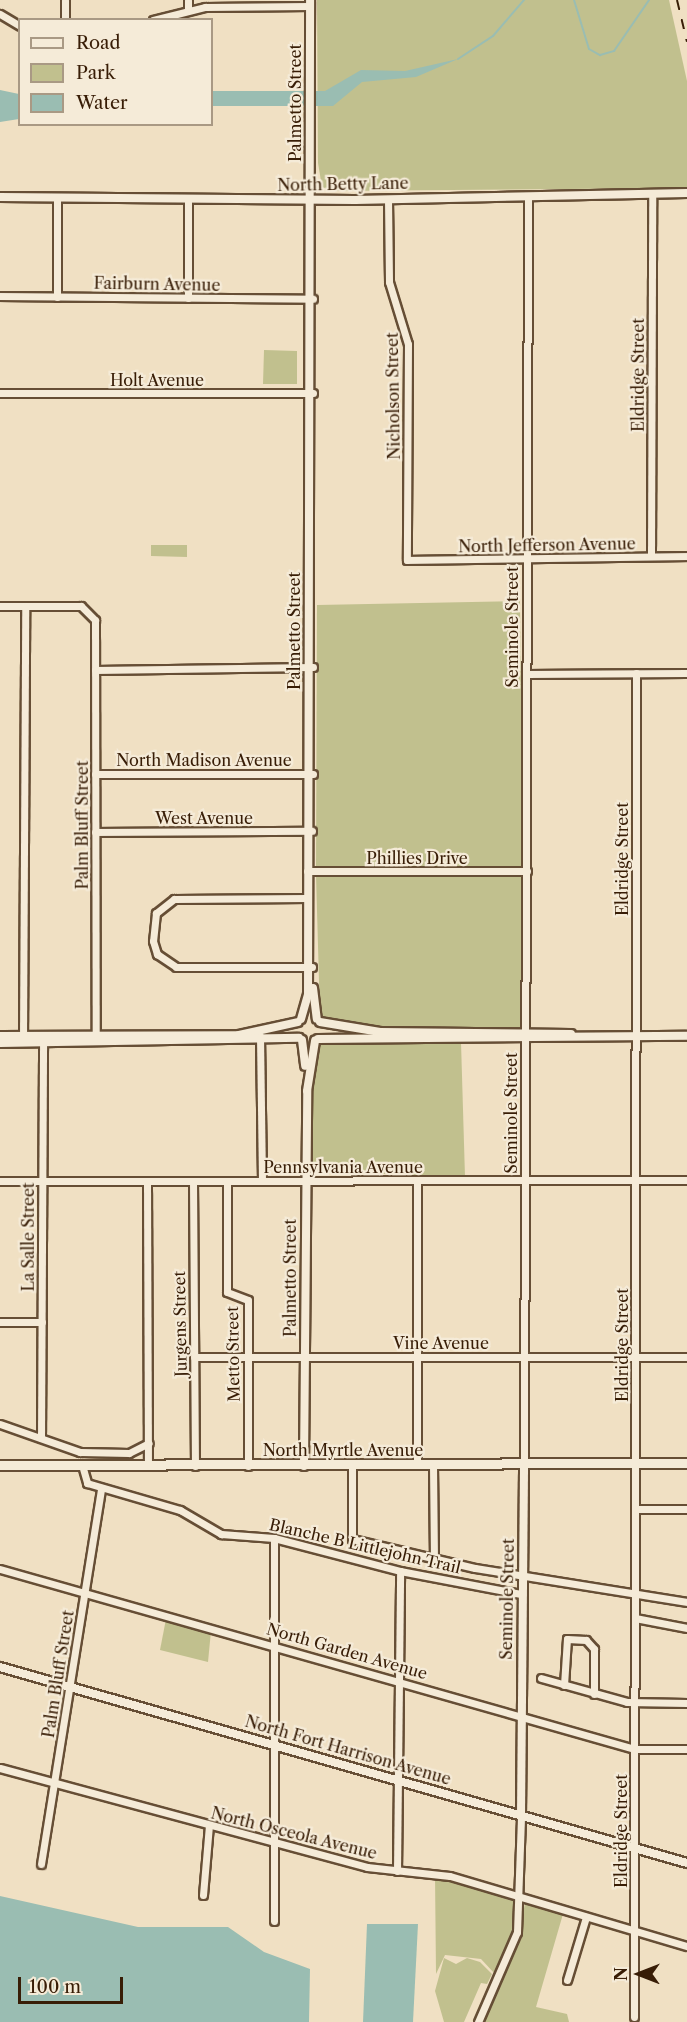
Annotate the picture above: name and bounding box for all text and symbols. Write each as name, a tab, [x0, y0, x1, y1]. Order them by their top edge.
legend	[18, 18, 213, 126]
text: Road	[76, 32, 121, 54]
street label: Palmetto Street	[285, 44, 305, 162]
text: Park	[76, 62, 115, 84]
text: Water	[76, 92, 128, 114]
street label: North Betty Lane	[277, 173, 409, 195]
street label: Fairburn Avenue	[93, 273, 221, 295]
street label: Eldridge Street	[628, 318, 648, 432]
street label: Nicholson Street	[382, 332, 404, 460]
street label: Holt Avenue	[110, 370, 204, 390]
street label: North Jefferson Avenue	[458, 534, 636, 556]
street label: Seminole Street	[502, 566, 522, 688]
street label: Palmetto Street	[284, 572, 304, 690]
street label: North Madison Avenue	[116, 750, 292, 770]
street label: Palm Bluff Street	[72, 761, 92, 889]
street label: Eldridge Street	[612, 802, 632, 916]
street label: West Avenue	[155, 808, 253, 828]
street label: Phillies Drive	[366, 848, 468, 868]
street label: Seminole Street	[501, 1052, 521, 1174]
street label: Pennsylvania Avenue	[263, 1157, 423, 1177]
street label: La Salle Street	[18, 1182, 38, 1292]
street label: Palmetto Street	[280, 1219, 300, 1337]
street label: Jurgens Street	[169, 1271, 191, 1377]
street label: Eldridge Street	[612, 1288, 632, 1402]
street label: Metto Street	[223, 1306, 243, 1402]
street label: Vine Avenue	[393, 1333, 489, 1353]
street label: North Myrtle Avenue	[262, 1440, 424, 1460]
street label: Blanche B Littlejohn Trail	[267, 1515, 463, 1577]
street label: Seminole Street	[496, 1538, 518, 1660]
street label: Palm Bluff Street	[38, 1609, 78, 1739]
street label: North Garden Avenue	[264, 1619, 430, 1683]
street label: North Fort Harrison Avenue	[243, 1711, 453, 1789]
street label: Eldridge Street	[611, 1774, 631, 1888]
street label: North Osceola Avenue	[209, 1803, 379, 1863]
north arrow	[609, 1944, 669, 2004]
scale bar	[21, 1965, 126, 2003]
text: N	[611, 1967, 631, 1981]
text: 100 m	[29, 1976, 81, 1998]

